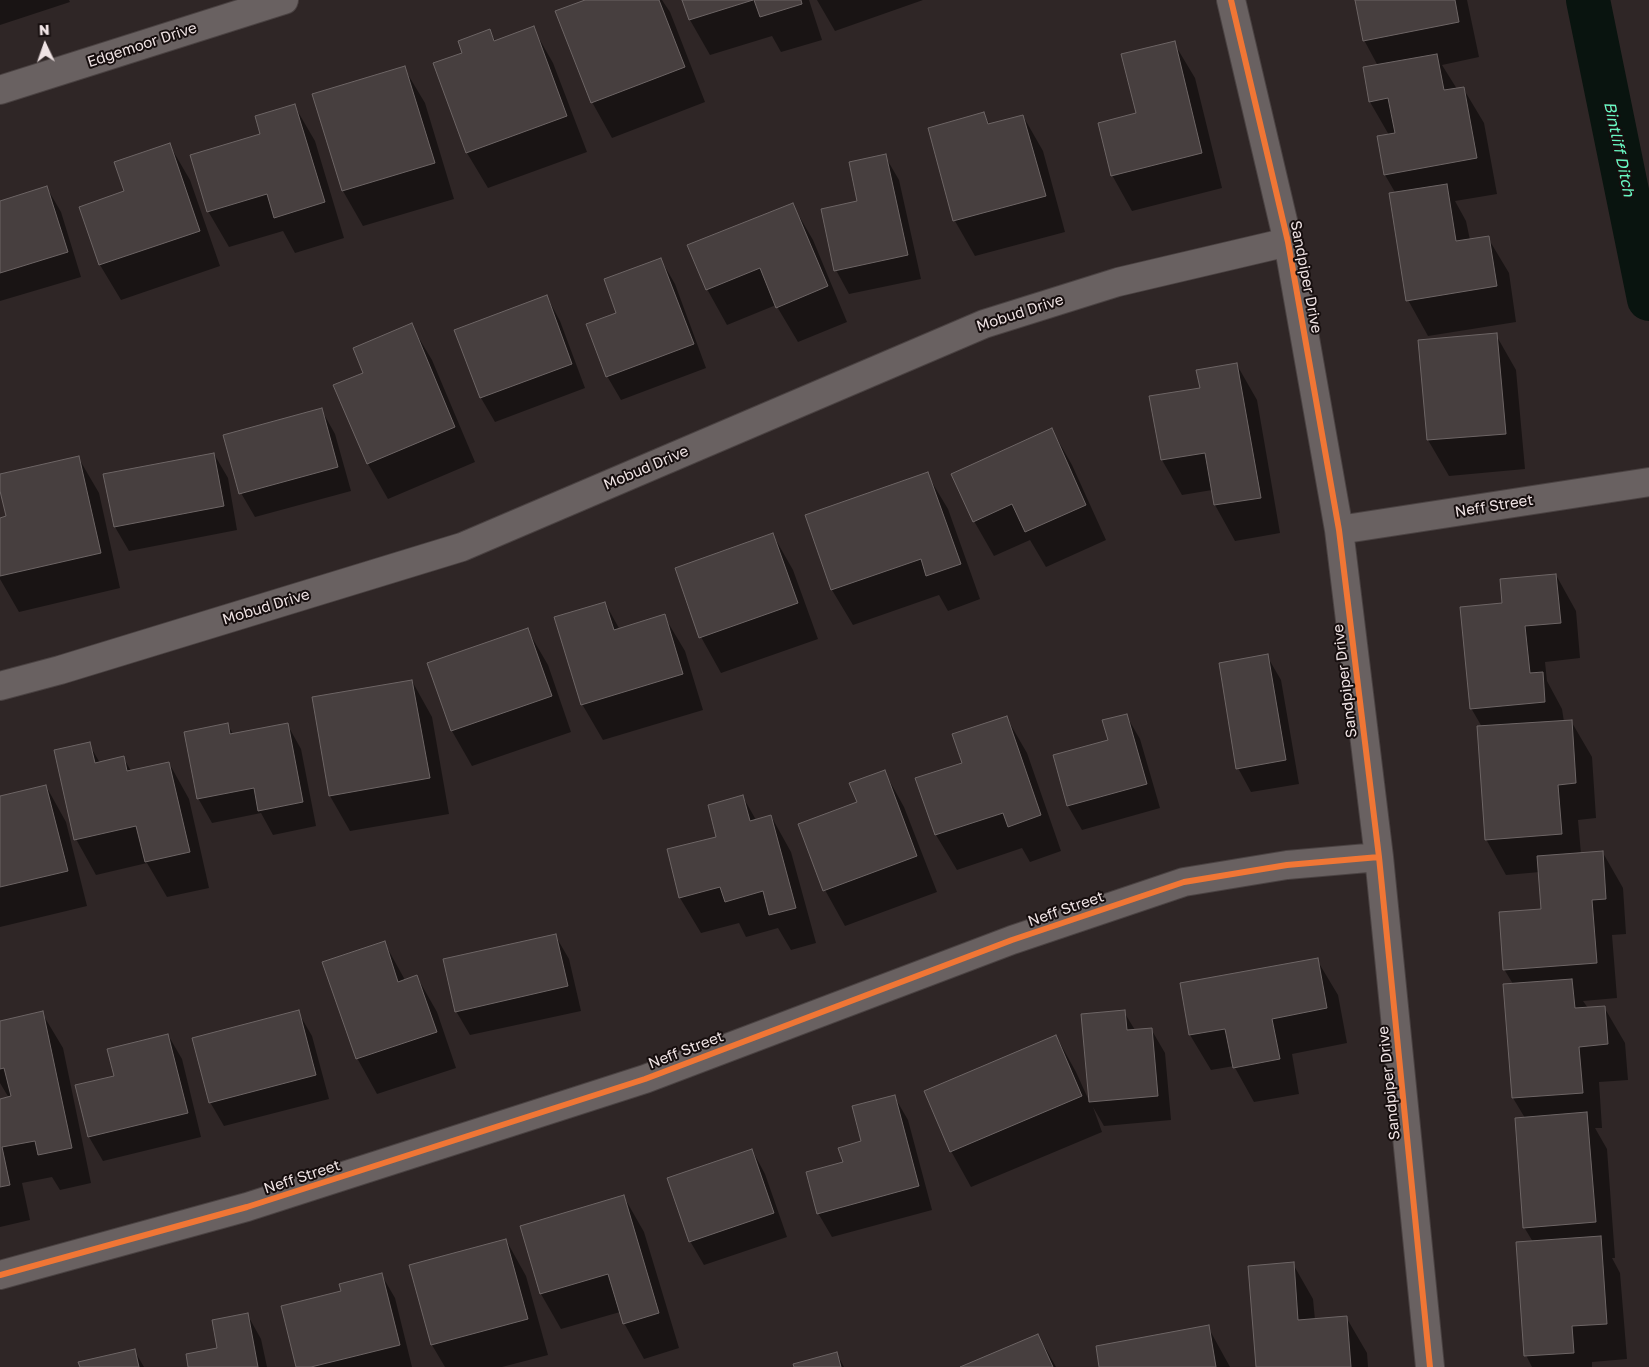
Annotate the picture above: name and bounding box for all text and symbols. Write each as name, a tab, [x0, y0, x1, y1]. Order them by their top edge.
street label: Edgemoor Drive	[85, 19, 199, 71]
north arrow	[20, 20, 70, 70]
text: N	[38, 21, 50, 38]
water label: Bintliff Ditch	[1600, 100, 1638, 198]
street label: Sandpiper Drive	[1286, 219, 1326, 335]
street label: Mobud Drive	[974, 290, 1066, 336]
street label: Mobud Drive	[601, 442, 691, 494]
street label: Neff Street	[1453, 491, 1535, 521]
street label: Mobud Drive	[220, 585, 312, 629]
street label: Sandpiper Drive	[1329, 623, 1361, 739]
street label: Neff Street	[1026, 888, 1106, 930]
street label: Sandpiper Drive	[1374, 1025, 1404, 1141]
street label: Neff Street	[646, 1027, 726, 1073]
street label: Neff Street	[262, 1156, 342, 1198]

